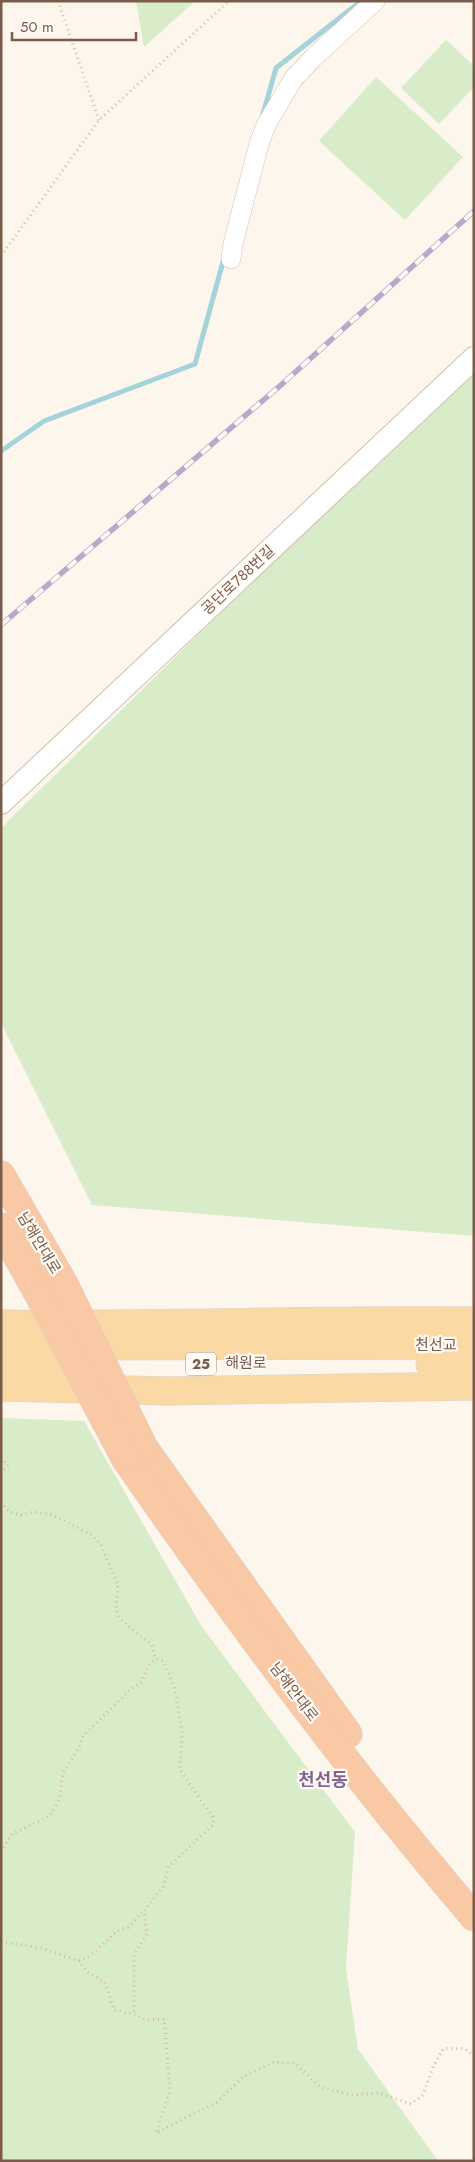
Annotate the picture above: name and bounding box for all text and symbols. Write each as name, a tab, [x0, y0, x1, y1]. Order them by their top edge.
scale bar	[12, 10, 136, 42]
text: 50 m	[20, 16, 54, 38]
street label: 공단로788번길	[196, 540, 280, 620]
street label: 남해안대로	[12, 1208, 66, 1278]
street label: 천선교	[415, 1334, 457, 1356]
road number: 25	[186, 1352, 216, 1376]
street label: 해원로	[225, 1352, 267, 1374]
street label: 남해안대로	[264, 1658, 324, 1726]
district label: 천선동	[298, 1767, 348, 1793]

